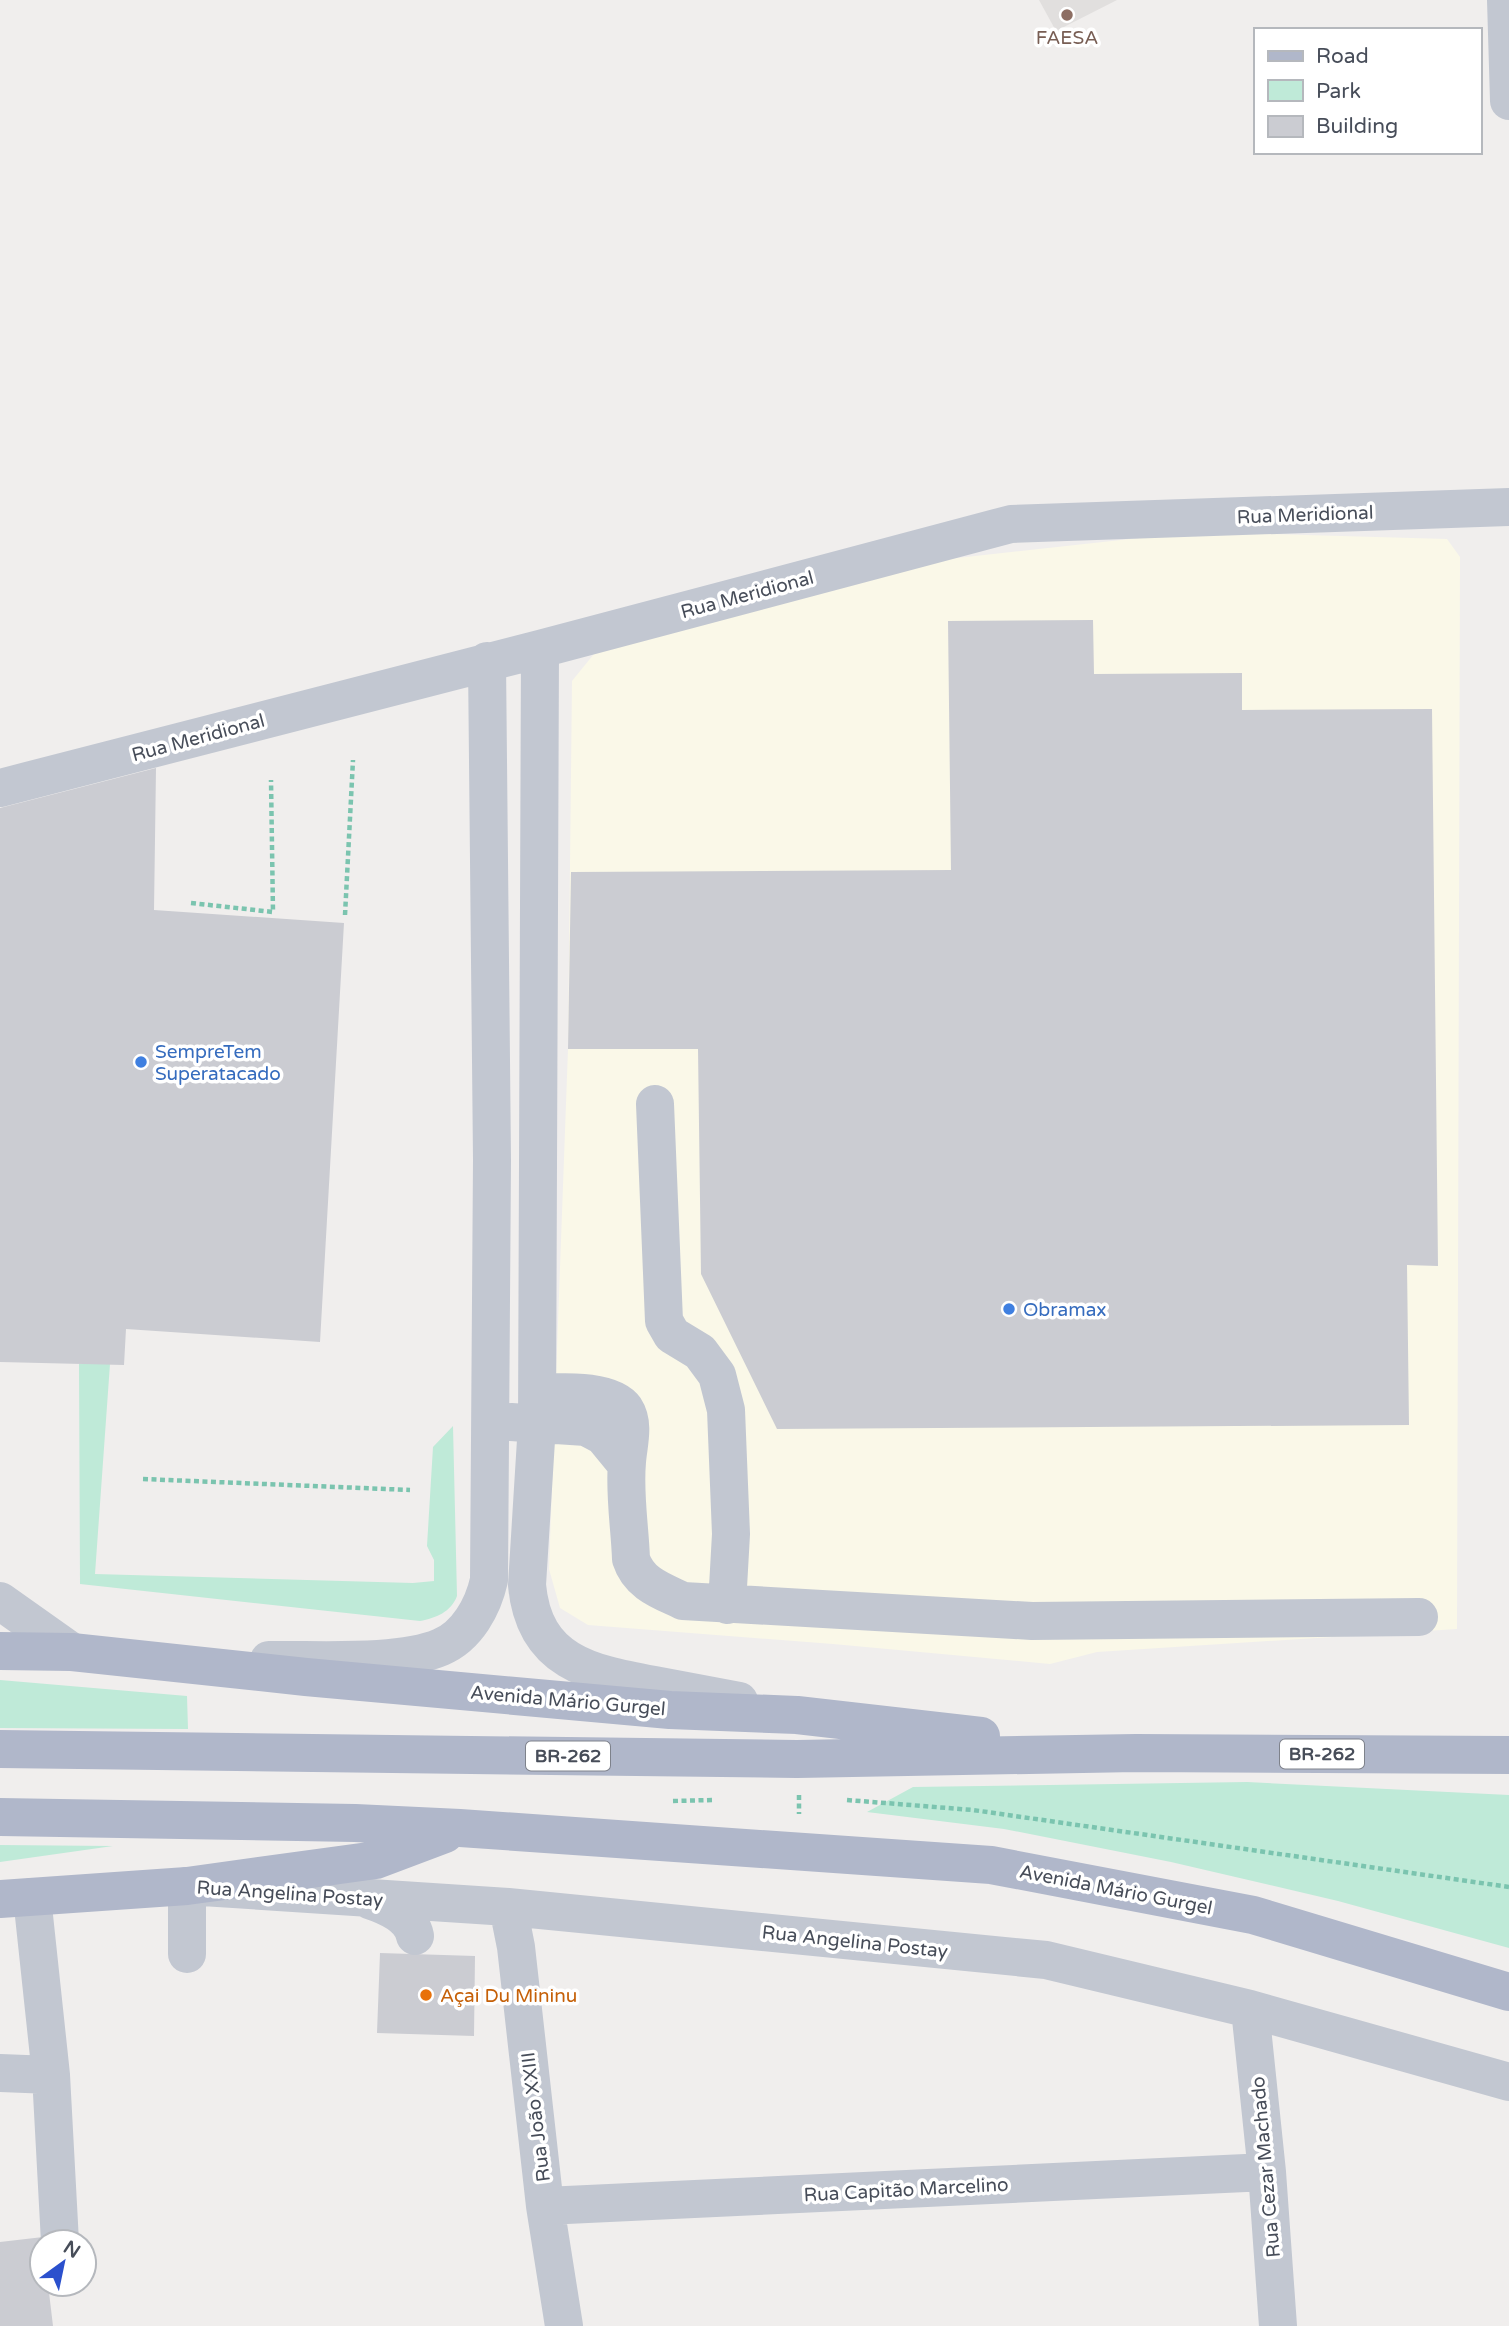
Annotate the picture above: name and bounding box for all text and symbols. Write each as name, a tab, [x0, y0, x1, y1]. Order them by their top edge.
marker: FAESA	[1059, 7, 1075, 23]
place label: FAESA	[1036, 27, 1098, 49]
legend	[1254, 28, 1481, 154]
text: Road	[1316, 44, 1369, 69]
text: Park	[1316, 79, 1361, 104]
text: Building	[1316, 114, 1398, 139]
street label: Rua Meridional	[1236, 502, 1374, 528]
street label: Rua Meridional	[678, 567, 816, 623]
street label: Rua Meridional	[129, 710, 267, 766]
place label: SempreTem Superatacado	[155, 1041, 281, 1085]
marker: SempreTem Superatacado	[133, 1054, 149, 1070]
place label: Obramax	[1023, 1299, 1107, 1321]
marker: Obramax	[1001, 1301, 1017, 1317]
street label: Avenida Mário Gurgel	[469, 1681, 667, 1720]
road number: BR-262	[1280, 1740, 1364, 1769]
road number: BR-262	[526, 1742, 610, 1770]
street label: Avenida Mário Gurgel	[1017, 1860, 1214, 1919]
street label: Rua Angelina Postay	[196, 1877, 384, 1911]
street label: Rua Angelina Postay	[761, 1921, 949, 1963]
place label: Açai Du Mininu	[440, 1985, 577, 2007]
marker: Açai Du Mininu	[418, 1987, 434, 2003]
street label: Rua João XXIII	[517, 2051, 555, 2183]
street label: Rua Cezar Machado	[1247, 2075, 1285, 2258]
street label: Rua Capitão Marcelino	[803, 2174, 1009, 2206]
north arrow	[28, 2228, 98, 2298]
text: N	[59, 2236, 84, 2263]

